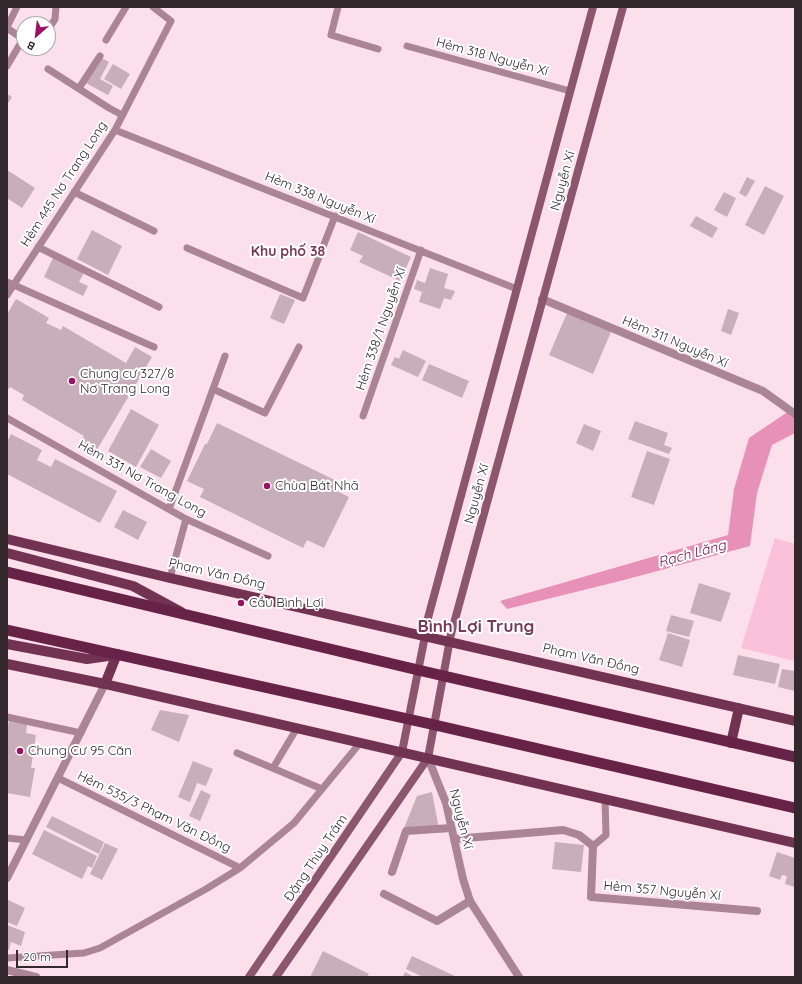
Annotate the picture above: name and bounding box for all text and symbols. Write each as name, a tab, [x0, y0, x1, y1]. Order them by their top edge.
north arrow	[16, 16, 56, 56]
street label: Hẻm 318 Nguyễn Xí	[434, 35, 550, 79]
text: B	[24, 38, 37, 54]
street label: Hẻm 445 Nơ Trang Long	[17, 118, 111, 250]
street label: Nguyễn Xí	[548, 149, 578, 213]
street label: Hẻm 338 Nguyễn Xí	[263, 169, 377, 227]
district label: Khu phố 38	[251, 244, 325, 260]
street label: Hẻm 338/1 Nguyễn Xí	[353, 265, 409, 393]
street label: Hẻm 311 Nguyễn Xí	[620, 313, 730, 371]
place label: Chung cư 327/8 Nơ Trang Long	[80, 366, 174, 397]
marker: Chung cư 327/8 Nơ Trang Long	[67, 376, 77, 386]
street label: Hẻm 331 Nơ Trang Long	[75, 437, 209, 521]
street label: Nguyễn Xí	[462, 462, 492, 526]
place label: Chùa Bát Nhã	[275, 478, 359, 494]
marker: Chùa Bát Nhã	[262, 481, 272, 491]
water label: Rạch Lăng	[656, 537, 728, 571]
street label: Phạm Văn Đồng	[167, 555, 267, 593]
place label: Cầu Bình Lợi	[249, 595, 323, 611]
marker: Cầu Bình Lợi	[236, 598, 246, 608]
district label: Bình Lợi Trung	[418, 617, 534, 637]
street label: Phạm Văn Đồng	[541, 640, 641, 678]
place label: Chung Cư 95 Căn	[28, 743, 132, 759]
marker: Chung Cư 95 Căn	[15, 746, 25, 756]
street label: Hẻm 535/3 Phạm Văn Đồng	[75, 768, 233, 856]
street label: Nguyễn Xí	[446, 787, 476, 851]
street label: Đặng Thùy Trâm	[281, 812, 351, 904]
street label: Hẻm 357 Nguyễn Xí	[603, 878, 721, 904]
scale bar	[18, 942, 70, 968]
text: 20 m	[23, 949, 51, 964]

